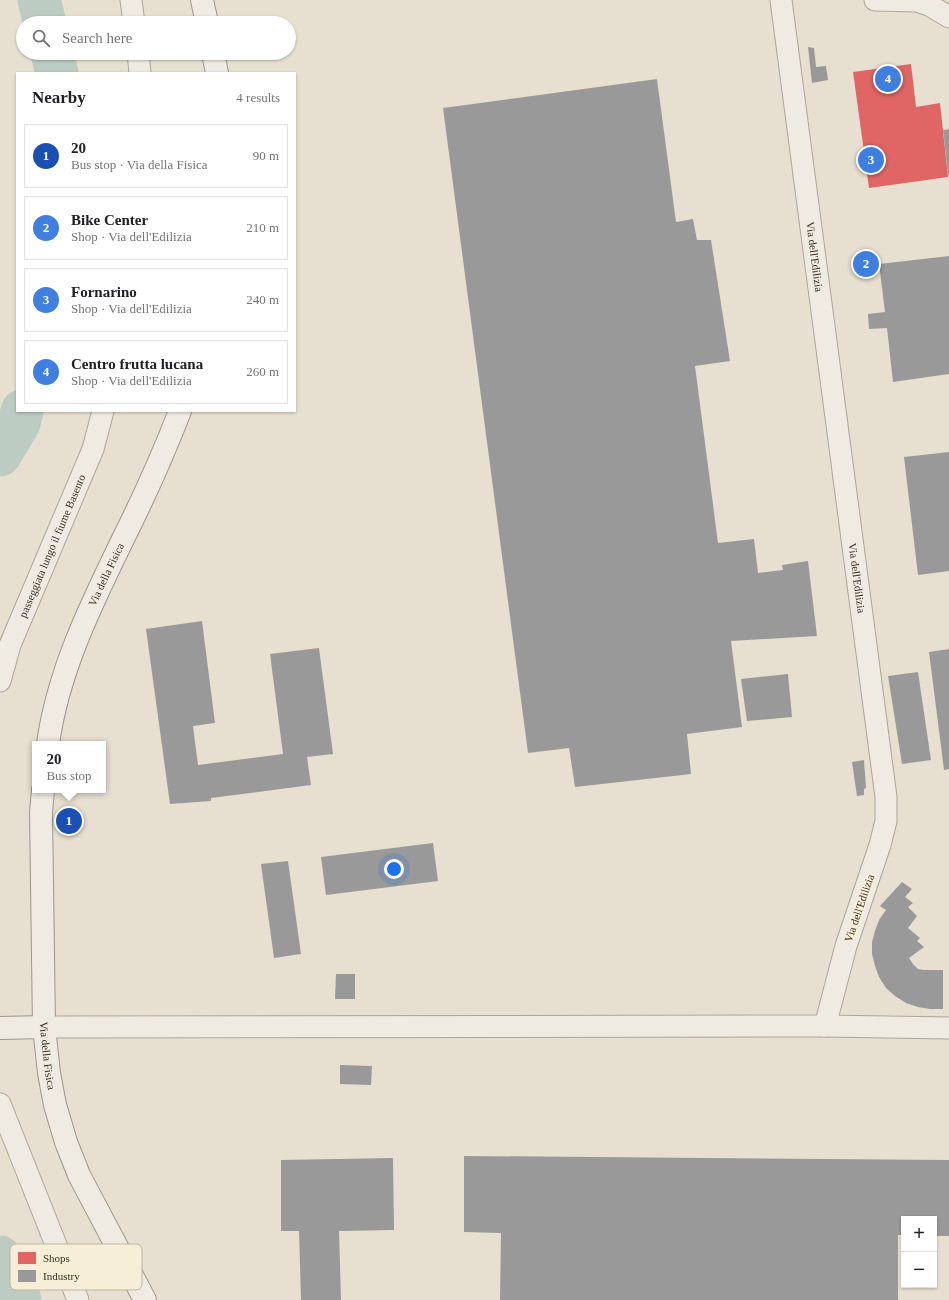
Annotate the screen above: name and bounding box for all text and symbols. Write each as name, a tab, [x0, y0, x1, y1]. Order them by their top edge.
search box	[16, 16, 296, 60]
icon: search	[30, 27, 52, 49]
text: Search here	[62, 30, 132, 46]
pin: 4	[875, 64, 901, 94]
text: Nearby	[32, 88, 86, 107]
text: 4 results	[236, 90, 280, 105]
text: 20	[71, 140, 86, 156]
pin: 3	[858, 145, 884, 175]
text: 1	[43, 148, 49, 163]
text: 90 m	[253, 148, 279, 163]
text: Bus stop · Via della Fisica	[71, 157, 208, 172]
text: Bike Center	[71, 212, 148, 228]
text: 2	[43, 220, 49, 235]
text: 210 m	[246, 220, 279, 235]
street label: Via dell'Edilizia	[804, 221, 825, 293]
text: Shop · Via dell'Edilizia	[71, 229, 192, 244]
pin: 2	[853, 249, 879, 279]
text: Fornarino	[71, 284, 137, 300]
text: 3	[43, 292, 49, 307]
text: 240 m	[246, 292, 279, 307]
text: Shop · Via dell'Edilizia	[71, 301, 192, 316]
text: Centro frutta lucana	[71, 356, 203, 372]
text: 4	[43, 364, 49, 379]
text: 260 m	[246, 364, 279, 379]
text: Shop · Via dell'Edilizia	[71, 373, 192, 388]
street label: passeggiata lungo il fiume Basento	[16, 472, 88, 619]
street label: Via della Fisica	[86, 541, 126, 608]
street label: Via dell'Edilizia	[847, 542, 868, 614]
popup	[32, 741, 106, 793]
text: 20	[46, 751, 61, 767]
text: Bus stop	[46, 768, 92, 783]
pin: 1	[56, 806, 82, 836]
your location	[384, 859, 404, 879]
street label: Via dell'Edilizia	[842, 873, 876, 943]
street label: Via della Fisica	[38, 1022, 58, 1091]
map controls	[901, 1216, 937, 1288]
button: +	[901, 1216, 937, 1252]
legend	[10, 1244, 142, 1290]
text: Shops	[43, 1252, 70, 1264]
button: −	[901, 1252, 937, 1288]
text: Industry	[43, 1270, 80, 1282]

